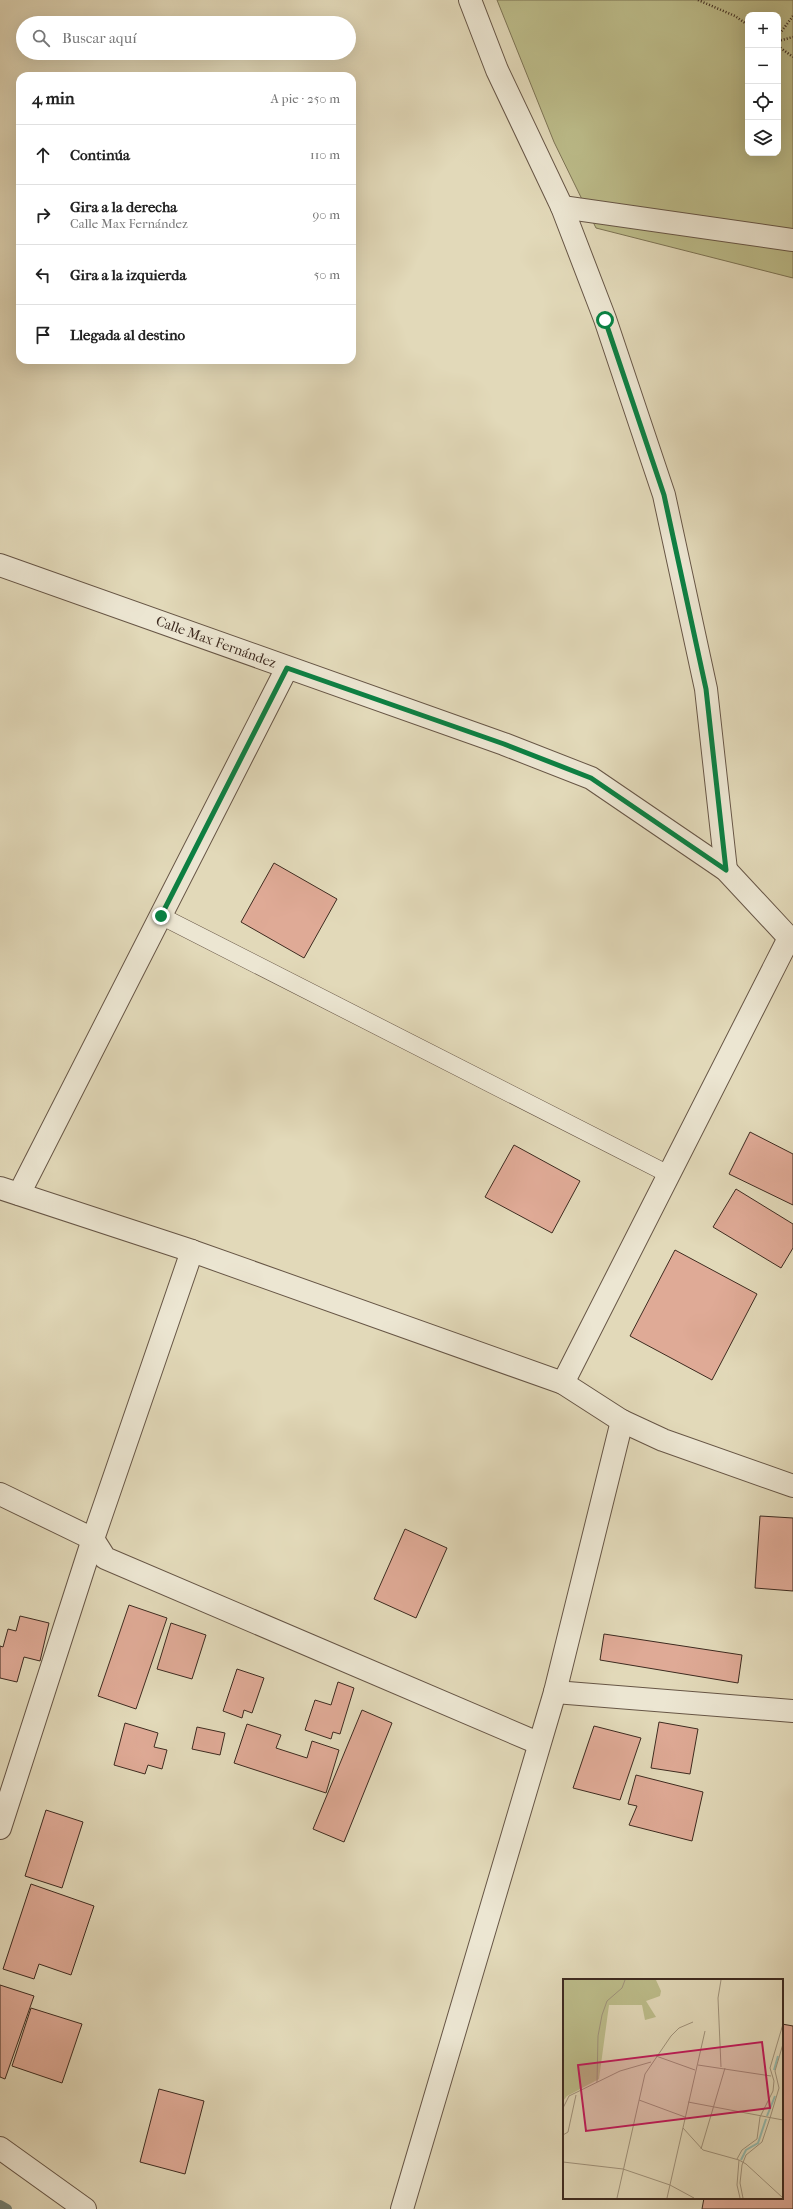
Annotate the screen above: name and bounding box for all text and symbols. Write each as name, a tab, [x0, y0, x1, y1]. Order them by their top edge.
map controls	[745, 12, 781, 156]
button: +	[745, 12, 781, 48]
search box	[16, 16, 356, 60]
icon: search	[30, 27, 52, 49]
text: Buscar aquí	[62, 29, 137, 47]
button: −	[745, 48, 781, 84]
button: locate	[745, 84, 781, 120]
text: 4 min	[32, 88, 75, 108]
text: A pie · 250 m	[270, 91, 340, 106]
button: layers	[745, 120, 781, 156]
icon: ahead	[32, 144, 54, 166]
text: Continúa	[70, 146, 130, 164]
text: 110 m	[310, 147, 340, 162]
text: Gira a la derecha	[70, 198, 177, 216]
icon: right	[32, 204, 54, 226]
text: 90 m	[312, 207, 340, 222]
text: Calle Max Fernández	[70, 216, 188, 231]
icon: left	[32, 264, 54, 286]
text: Gira a la izquierda	[70, 266, 186, 284]
text: 50 m	[314, 267, 340, 282]
route start	[596, 311, 614, 329]
icon: arrive	[32, 324, 54, 346]
text: Llegada al destino	[70, 326, 185, 344]
street label: Calle Max Fernández	[154, 612, 278, 672]
route end	[152, 907, 170, 925]
inset map	[563, 1979, 783, 2199]

